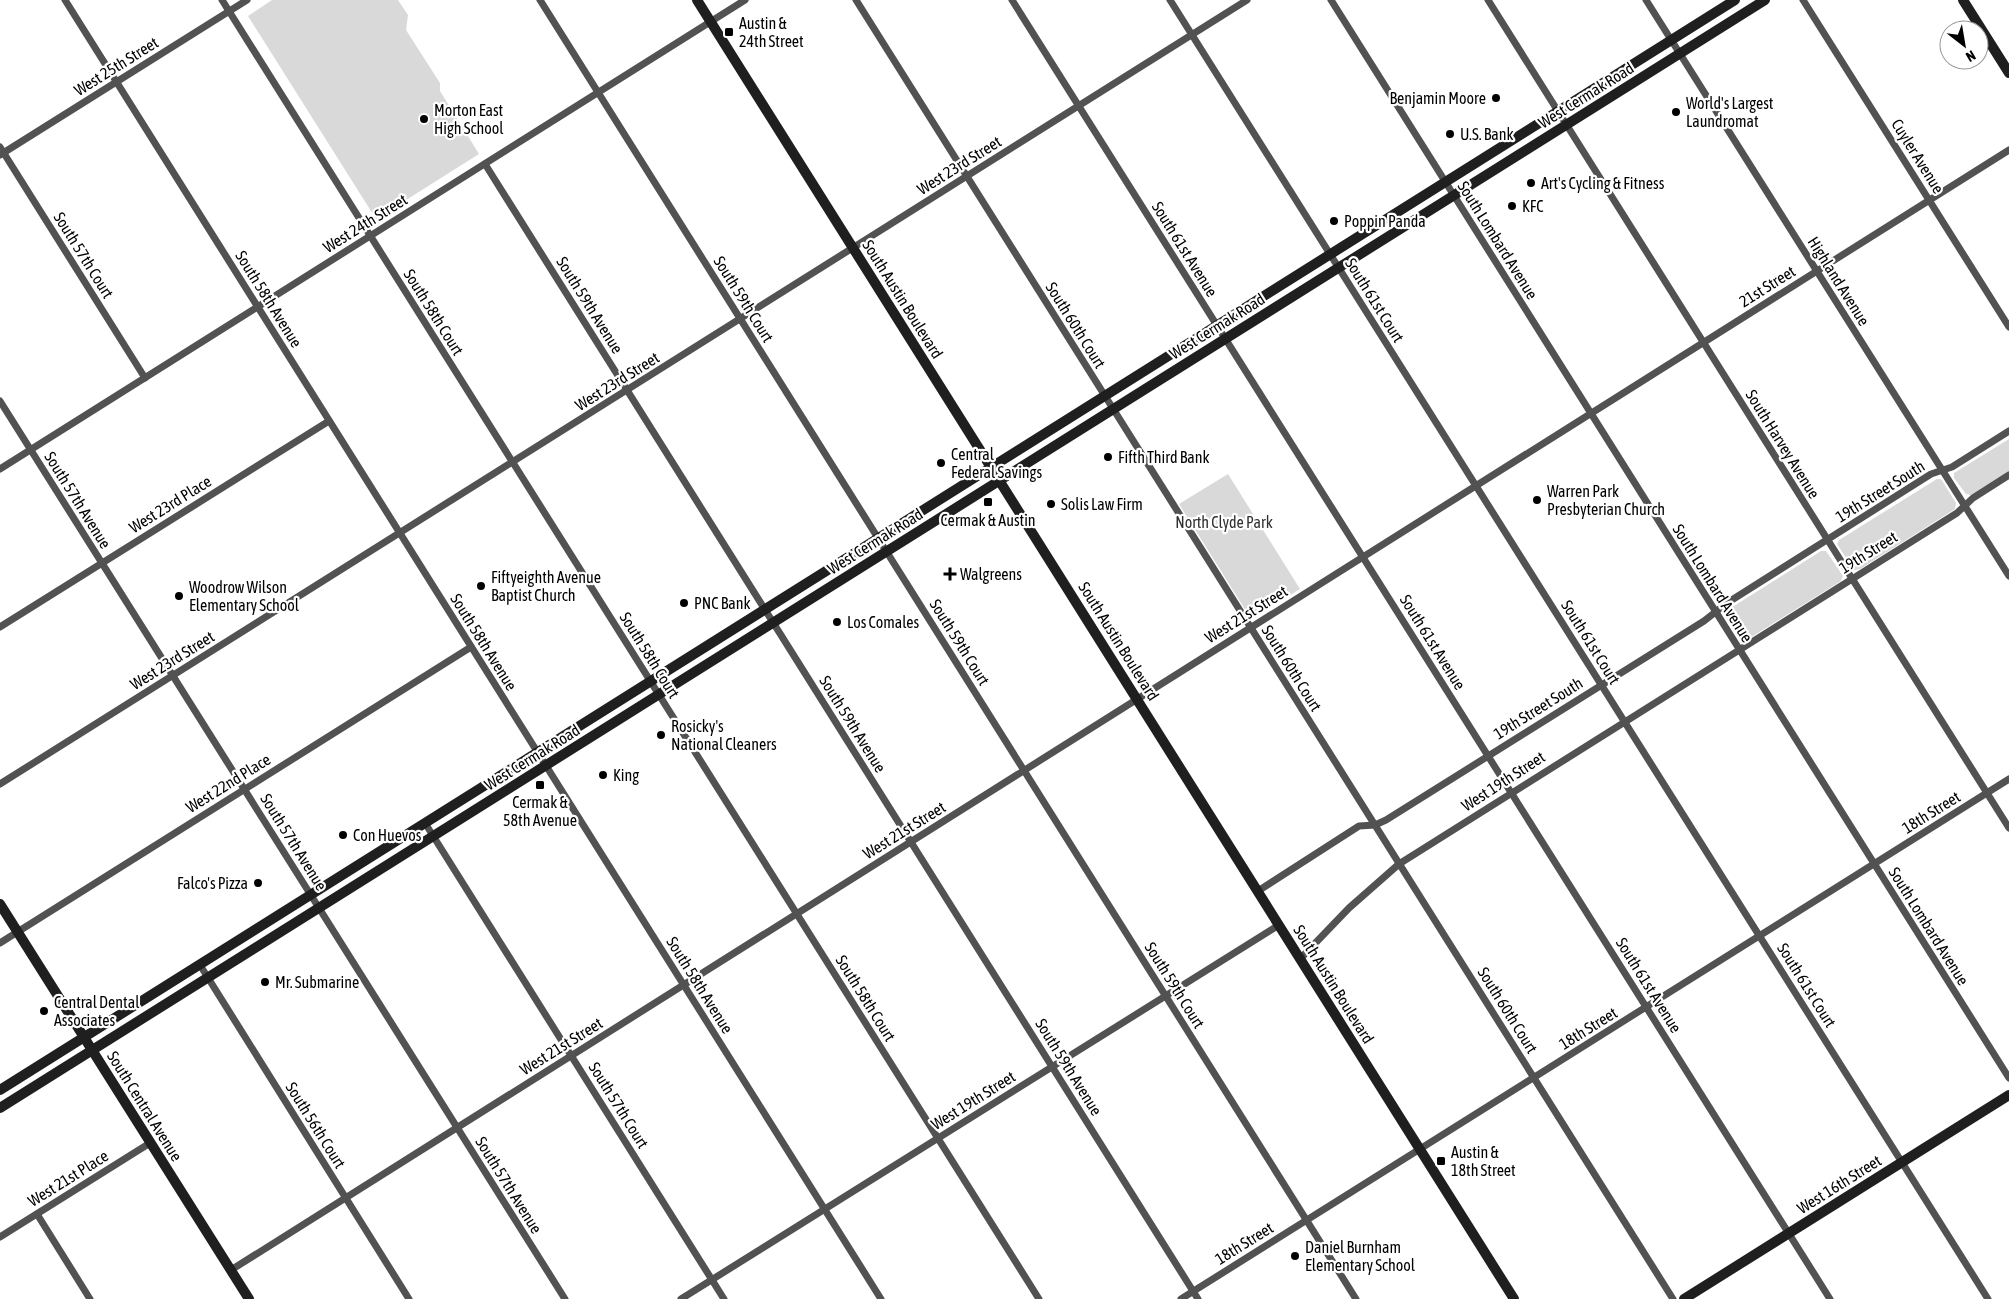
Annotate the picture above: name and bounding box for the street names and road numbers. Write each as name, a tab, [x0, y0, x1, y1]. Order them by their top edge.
street label: West 25th Street	[71, 33, 162, 99]
street label: West Cermak Road	[1535, 59, 1637, 131]
street label: Cuyler Avenue	[1887, 116, 1948, 197]
street label: West 23rd Street	[914, 132, 1005, 198]
street label: South Lombard Avenue	[1454, 178, 1542, 302]
street label: West 24th Street	[320, 190, 411, 256]
street label: South 61st Avenue	[1149, 198, 1221, 300]
street label: South 57th Court	[50, 209, 118, 302]
street label: Highland Avenue	[1804, 233, 1873, 329]
street label: South Austin Boulevard	[859, 236, 947, 362]
street label: South 58th Avenue	[232, 247, 306, 351]
street label: South 59th Avenue	[553, 253, 627, 357]
street label: South 59th Court	[710, 253, 778, 346]
street label: South 61st Court	[1342, 255, 1408, 346]
street label: 21st Street	[1736, 262, 1799, 310]
street label: South 58th Court	[400, 266, 468, 359]
street label: South 60th Court	[1042, 279, 1110, 372]
street label: West Cermak Road	[1166, 290, 1268, 362]
street label: West 23rd Street	[572, 348, 663, 414]
street label: South Harvey Avenue	[1742, 386, 1824, 502]
street label: South 57th Avenue	[41, 448, 115, 552]
street label: 19th Street South	[1832, 457, 1928, 525]
street label: West 23rd Place	[126, 472, 214, 536]
street label: West Cermak Road	[824, 505, 926, 577]
street label: South Lombard Avenue	[1669, 521, 1757, 645]
street label: 19th Street	[1836, 527, 1901, 577]
street label: South Austin Boulevard	[1075, 578, 1163, 704]
street label: West 21st Street	[1202, 581, 1291, 646]
street label: South 58th Avenue	[447, 590, 521, 694]
street label: South 61st Avenue	[1397, 591, 1469, 693]
street label: South 59th Court	[926, 596, 994, 689]
street label: South 61st Court	[1558, 597, 1624, 688]
street label: South 58th Court	[616, 609, 684, 702]
street label: South 60th Court	[1258, 622, 1326, 715]
street label: West 23rd Street	[127, 627, 218, 693]
street label: South 59th Avenue	[816, 672, 890, 776]
street label: 19th Street South	[1490, 674, 1586, 742]
street label: West Cermak Road	[481, 721, 583, 793]
street label: West 19th Street	[1458, 747, 1548, 815]
street label: West 22nd Place	[182, 750, 274, 816]
street label: 18th Street	[1899, 787, 1964, 837]
street label: South 57th Avenue	[257, 790, 331, 894]
street label: West 21st Street	[860, 797, 949, 862]
street label: South Lombard Avenue	[1885, 864, 1973, 988]
street label: South Austin Boulevard	[1290, 921, 1378, 1047]
street label: South 58th Avenue	[663, 933, 737, 1037]
street label: South 61st Avenue	[1613, 934, 1685, 1036]
street label: South 59th Court	[1141, 939, 1209, 1032]
street label: South 61st Court	[1774, 940, 1840, 1031]
street label: South 58th Court	[832, 952, 900, 1045]
street label: South 60th Court	[1474, 964, 1542, 1057]
street label: 18th Street	[1556, 1003, 1621, 1053]
street label: West 21st Street	[517, 1013, 606, 1078]
street label: South 59th Avenue	[1032, 1015, 1106, 1119]
street label: South Central Avenue	[104, 1048, 186, 1164]
street label: South 57th Court	[585, 1059, 653, 1152]
street label: West 19th Street	[928, 1067, 1019, 1133]
street label: South 56th Court	[282, 1079, 350, 1172]
street label: South 57th Avenue	[472, 1133, 546, 1237]
street label: West 21st Place	[25, 1146, 111, 1210]
street label: West 16th Street	[1794, 1151, 1885, 1217]
street label: 18th Street	[1212, 1218, 1277, 1268]

